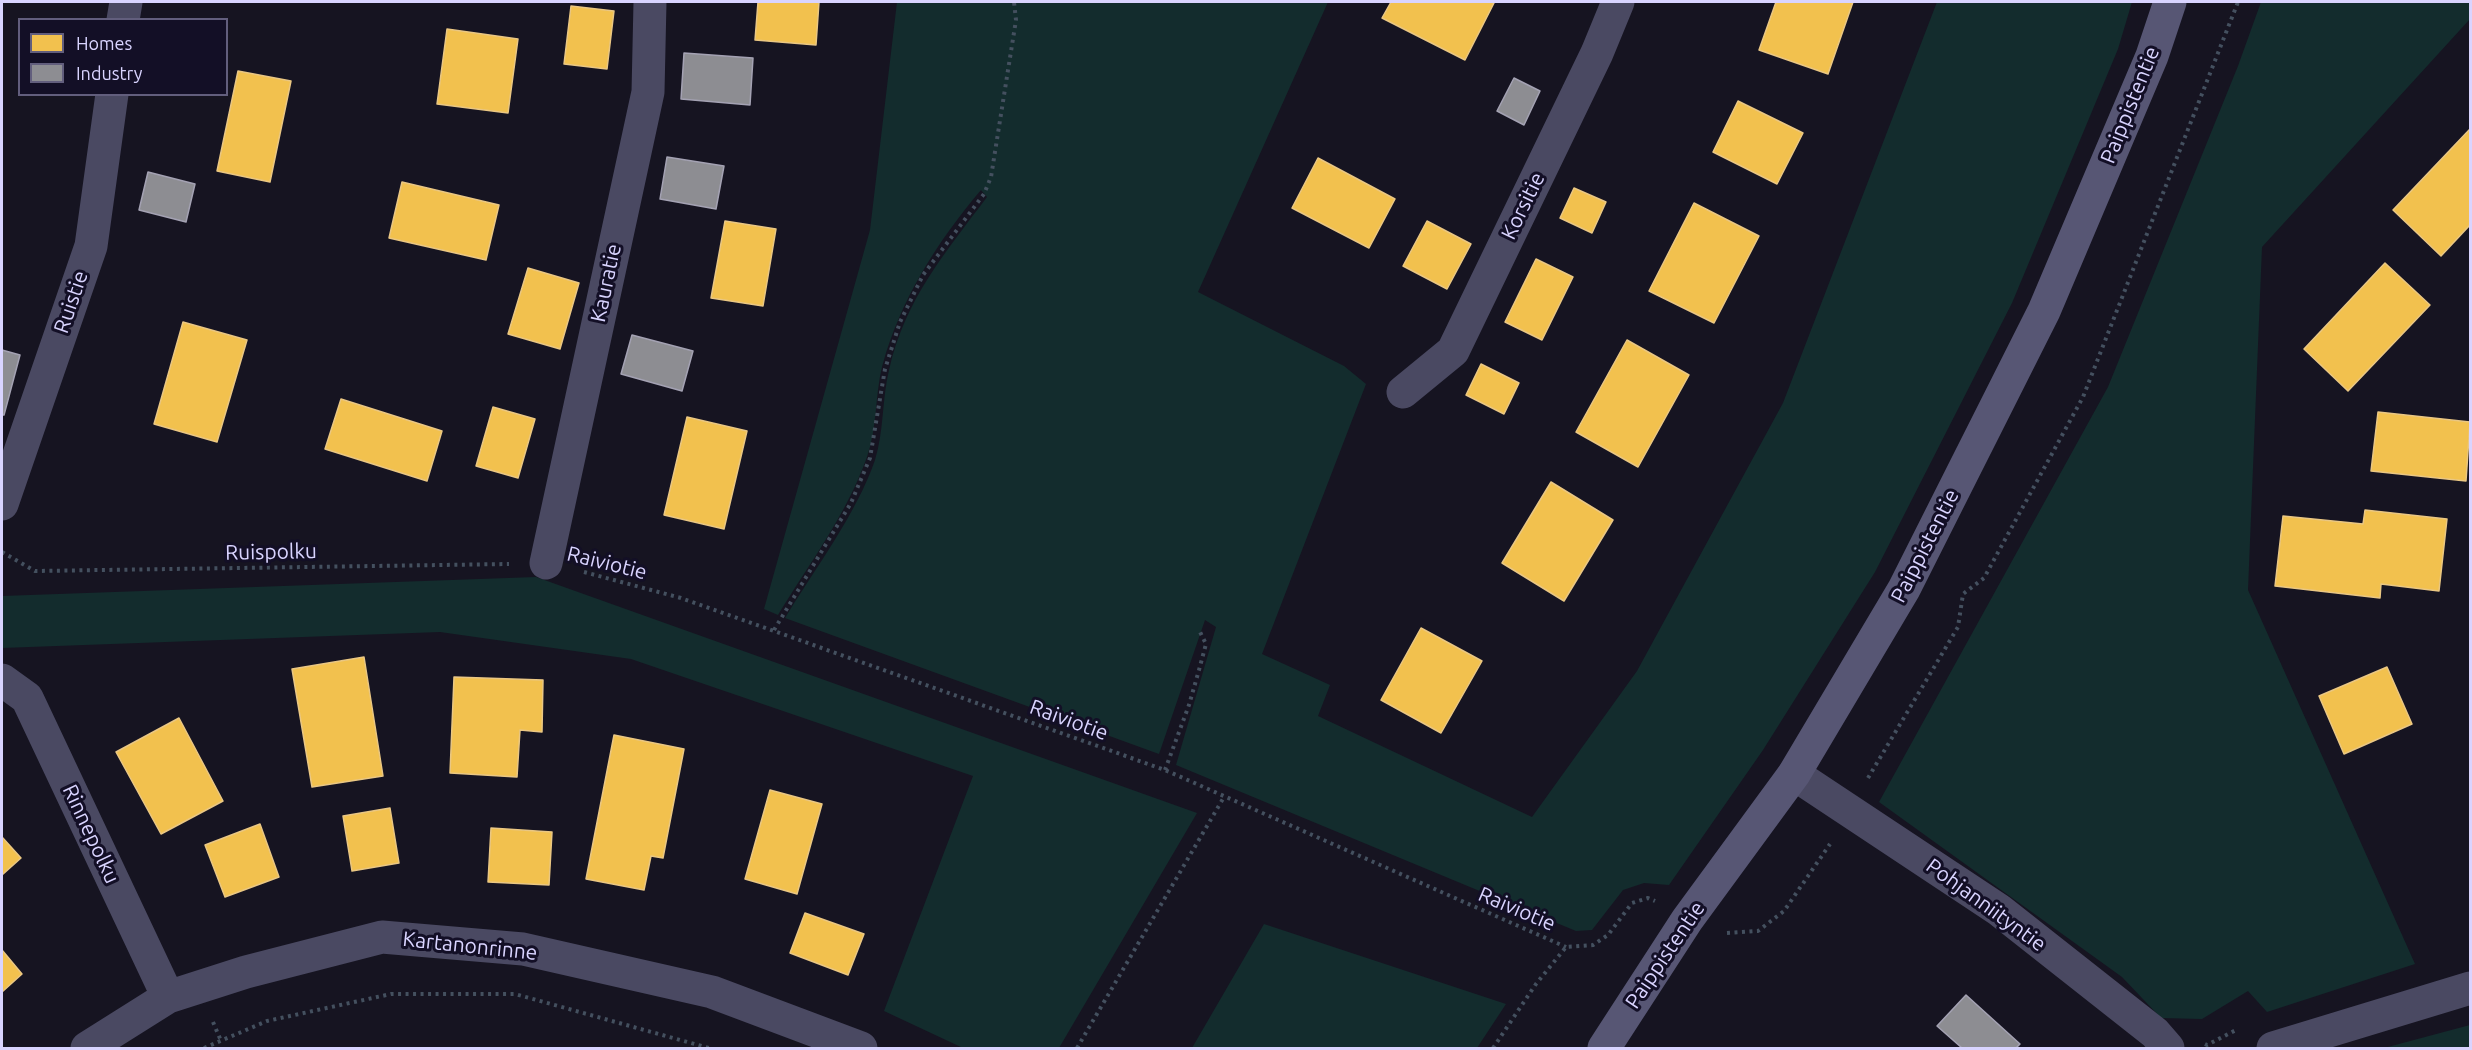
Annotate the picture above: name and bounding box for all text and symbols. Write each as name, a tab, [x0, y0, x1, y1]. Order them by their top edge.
legend	[18, 18, 228, 96]
text: Homes	[76, 33, 132, 53]
street label: Paippistentie	[2095, 43, 2165, 167]
text: Industry	[76, 63, 142, 83]
street label: Korsitie	[1496, 168, 1550, 244]
street label: Kauratie	[585, 242, 627, 324]
street label: Ruistie	[49, 268, 93, 336]
street label: Paippistentie	[1886, 485, 1964, 607]
street label: Ruispolku	[225, 539, 317, 565]
street label: Raiviotie	[564, 541, 650, 585]
street label: Raiviotie	[1026, 694, 1112, 746]
street label: Rinnepolku	[57, 780, 125, 888]
street label: Pohjanniityntie	[1921, 853, 2051, 957]
street label: Raiviotie	[1475, 881, 1559, 937]
street label: Paippistentie	[1620, 897, 1710, 1013]
street label: Kartanonrinne	[401, 926, 539, 966]

